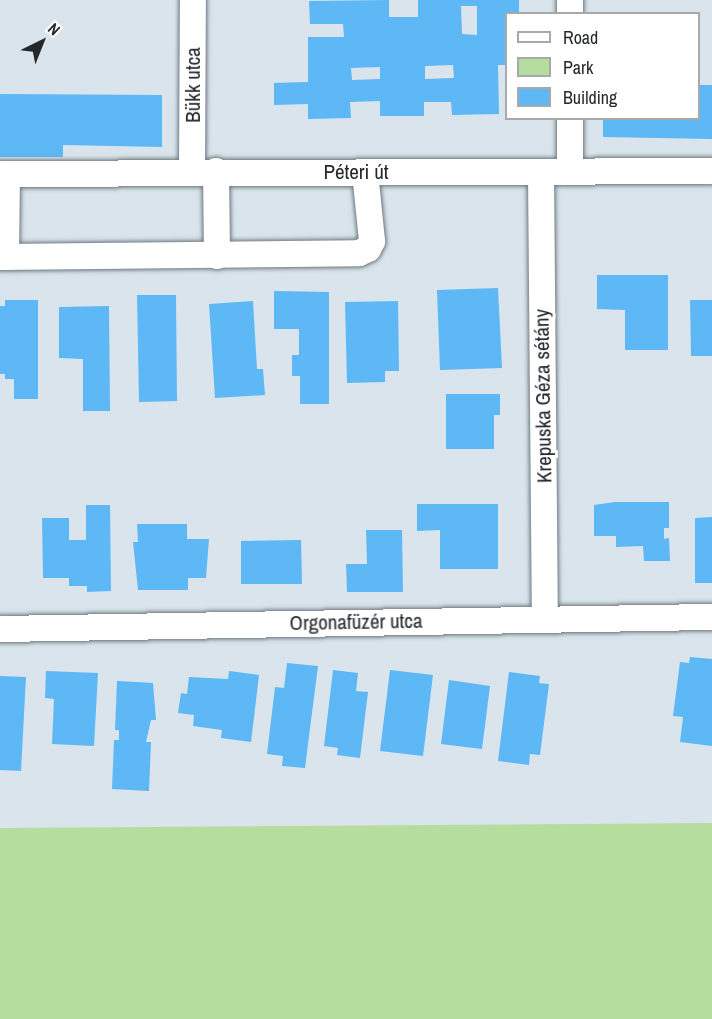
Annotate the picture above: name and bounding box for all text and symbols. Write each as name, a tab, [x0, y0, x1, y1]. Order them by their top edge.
north arrow	[12, 12, 72, 72]
legend	[505, 12, 700, 120]
text: N	[43, 18, 65, 40]
text: Road	[563, 25, 598, 50]
street label: Bükk utca	[180, 47, 206, 123]
text: Park	[563, 55, 593, 80]
text: Building	[563, 85, 617, 110]
street label: Péteri út	[323, 159, 389, 185]
street label: Krepuska Géza sétány	[529, 309, 557, 483]
street label: Orgonafüzér utca	[289, 608, 423, 636]

